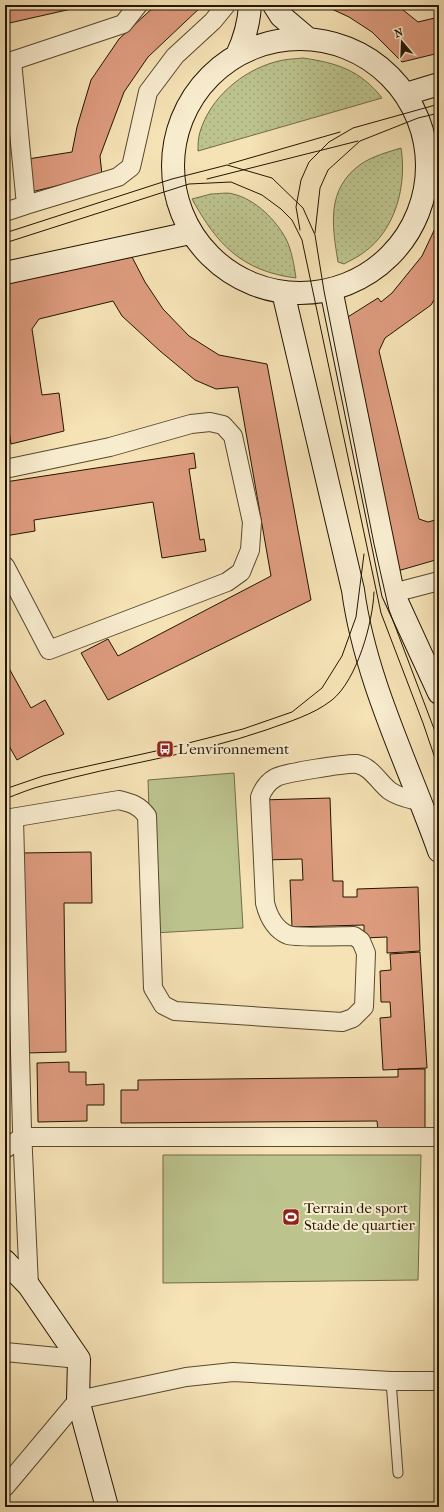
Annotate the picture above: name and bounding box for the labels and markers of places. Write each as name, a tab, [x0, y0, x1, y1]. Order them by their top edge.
bus stop icon: L'environnement	[155, 739, 175, 759]
place label: L'environnement	[178, 740, 290, 758]
place label: Terrain de sport Stade de quartier	[304, 1199, 415, 1234]
sports icon: Terrain de sport Stade de quartier	[281, 1207, 301, 1227]

